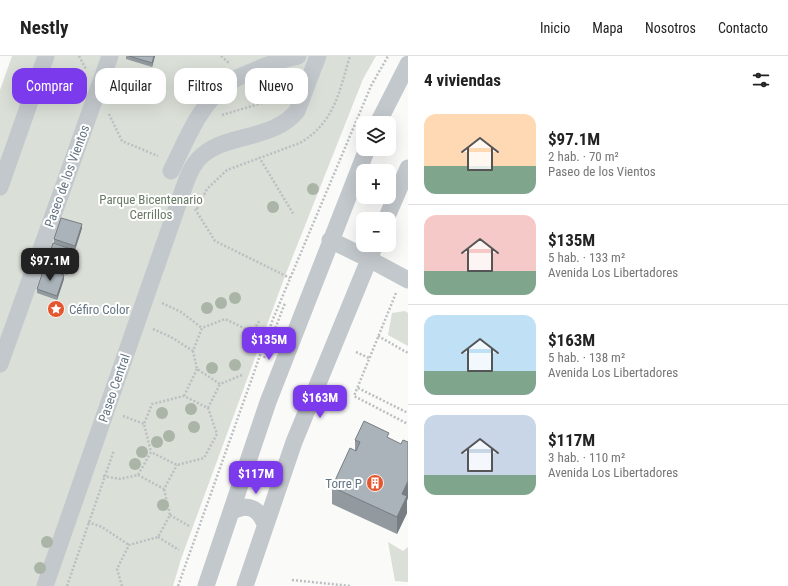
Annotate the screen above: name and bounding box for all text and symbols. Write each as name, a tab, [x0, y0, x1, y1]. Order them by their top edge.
text: Nestly	[20, 16, 68, 39]
text: Inicio	[540, 20, 570, 36]
text: Mapa	[592, 20, 623, 36]
text: Nosotros	[645, 20, 696, 36]
text: Contacto	[718, 20, 768, 36]
chip: Comprar	[12, 68, 87, 104]
chip: Alquilar	[95, 68, 166, 104]
chip: Filtros	[174, 68, 237, 104]
chip: Nuevo	[245, 68, 308, 104]
icon: filters	[750, 69, 772, 91]
text: 4 viviendas	[424, 70, 501, 90]
map controls	[356, 116, 396, 252]
button: layers	[356, 116, 396, 156]
street label: Paseo de los Vientos	[42, 123, 92, 229]
text: $97.1M	[548, 129, 600, 149]
icon: home	[456, 130, 504, 178]
text: 2 hab. · 70 m²	[548, 149, 619, 164]
button: +	[356, 164, 396, 204]
text: Paseo de los Vientos	[548, 164, 656, 179]
park label: Parque Bicentenario Cerrillos	[99, 192, 203, 222]
button: −	[356, 212, 396, 252]
text: $135M	[548, 230, 595, 250]
icon: home	[456, 231, 504, 279]
pin: $97.1M	[17, 248, 83, 282]
text: 5 hab. · 133 m²	[548, 250, 625, 265]
text: $97.1M	[30, 253, 70, 268]
text: Avenida Los Libertadores	[548, 265, 678, 280]
place icon: Céfiro Color	[46, 299, 66, 319]
place label: Céfiro Color	[69, 302, 130, 317]
pin: $135M	[241, 327, 297, 361]
text: $163M	[548, 330, 595, 350]
icon: home	[456, 331, 504, 379]
text: $135M	[251, 332, 287, 347]
text: 5 hab. · 138 m²	[548, 350, 625, 365]
street label: Paseo Central	[95, 352, 133, 424]
text: Avenida Los Libertadores	[548, 365, 678, 380]
pin: $163M	[292, 385, 348, 419]
text: $163M	[302, 390, 338, 405]
text: $117M	[548, 430, 595, 450]
icon: home	[456, 431, 504, 479]
text: 3 hab. · 110 m²	[548, 450, 625, 465]
pin: $117M	[228, 461, 284, 495]
text: Avenida Los Libertadores	[548, 465, 678, 480]
text: $117M	[238, 466, 274, 481]
building icon: Torre P	[365, 473, 385, 493]
place label: Torre P	[325, 476, 362, 491]

